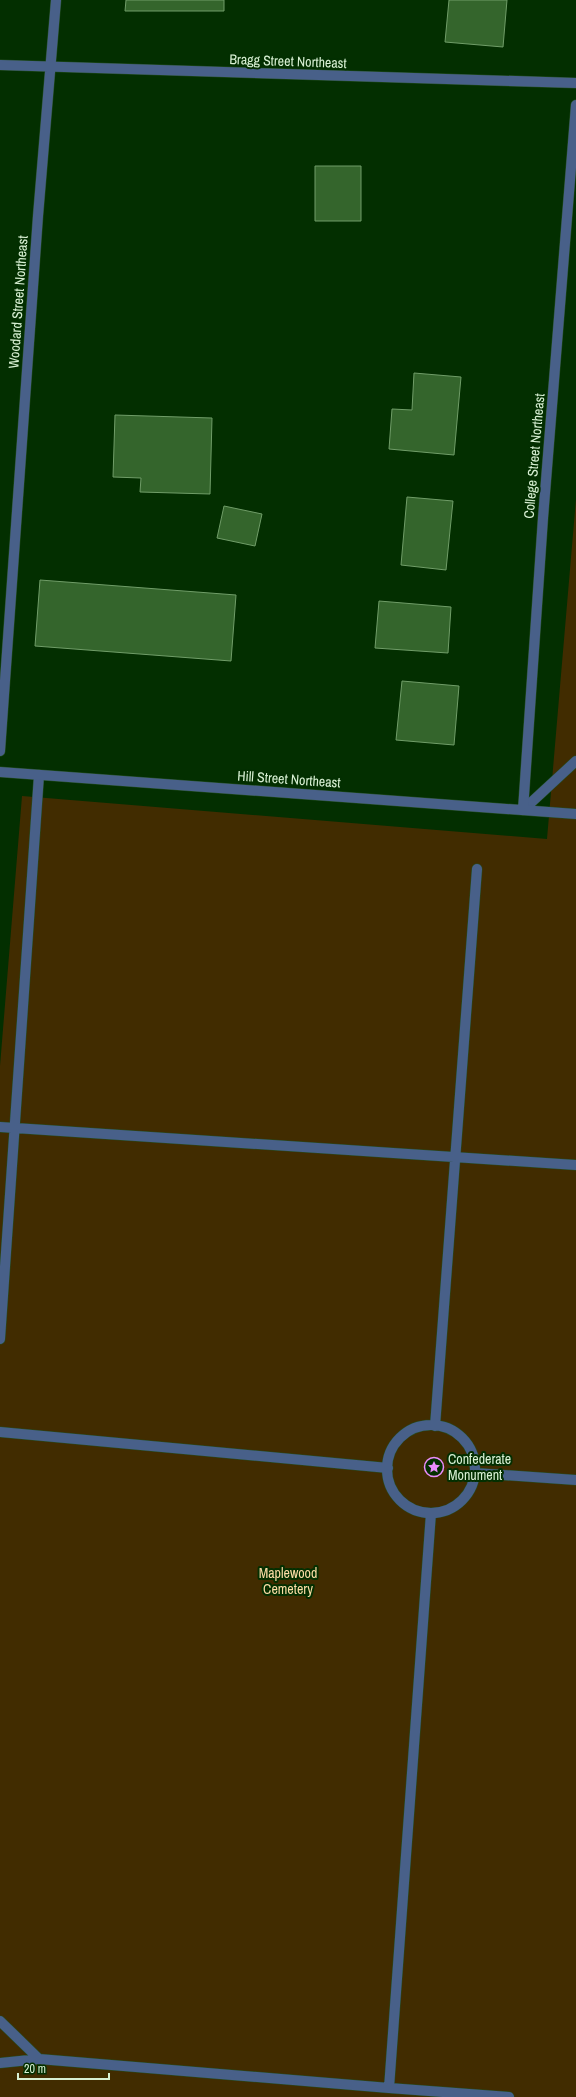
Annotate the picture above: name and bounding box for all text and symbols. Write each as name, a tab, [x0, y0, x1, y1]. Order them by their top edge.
street label: Bragg Street Northeast	[229, 50, 347, 72]
street label: Woodard Street Northeast	[4, 235, 32, 369]
street label: College Street Northeast	[520, 393, 548, 519]
street label: Hill Street Northeast	[237, 766, 341, 792]
place label: Confederate Monument	[448, 1450, 511, 1484]
place icon: Confederate Monument	[423, 1456, 445, 1478]
park label: Maplewood Cemetery	[259, 1564, 317, 1598]
scale bar	[18, 2055, 109, 2081]
text: 20 m	[24, 2061, 46, 2077]

